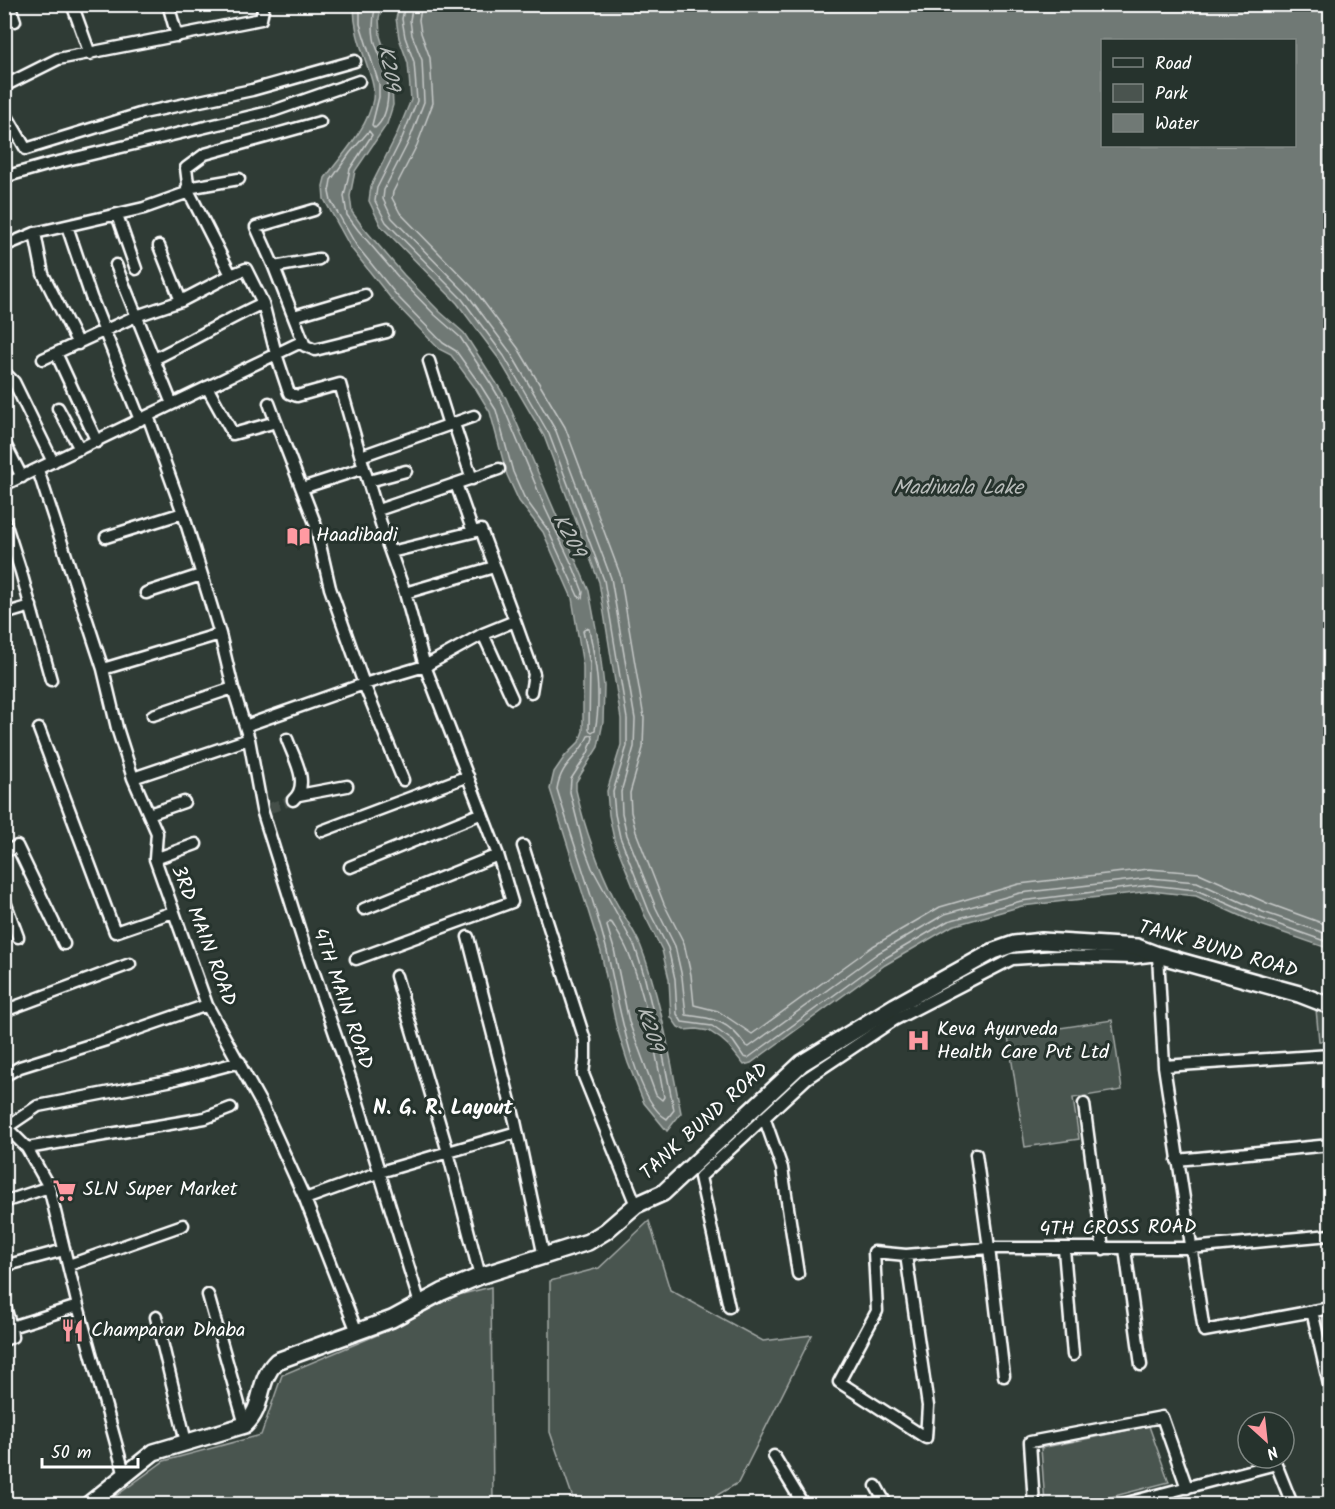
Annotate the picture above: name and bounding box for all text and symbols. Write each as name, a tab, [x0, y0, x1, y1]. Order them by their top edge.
legend	[1101, 39, 1296, 147]
water label: K209	[368, 43, 409, 96]
text: Road	[1155, 50, 1192, 79]
text: Park	[1155, 80, 1188, 109]
text: Water	[1155, 110, 1200, 139]
water label: Madiwala Lake	[893, 472, 1026, 505]
water label: K209	[543, 508, 595, 566]
place label: Haadibadi	[316, 520, 399, 552]
library icon: Haadibadi	[285, 523, 311, 549]
street label: 3RD MAIN ROAD	[161, 861, 245, 1011]
street label: TANK BUND ROAD	[1135, 912, 1302, 988]
street label: 4TH MAIN ROAD	[303, 924, 381, 1074]
water label: K209	[626, 1002, 673, 1058]
place label: Keva Ayurveda Health Care Pvt Ltd	[937, 1014, 1110, 1069]
hospital icon: Keva Ayurveda Health Care Pvt Ltd	[906, 1028, 932, 1054]
street label: TANK BUND ROAD	[633, 1055, 777, 1189]
district label: N. G. R. Layout	[373, 1092, 513, 1125]
place label: SLN Super Market	[83, 1174, 238, 1206]
supermarket icon: SLN Super Market	[52, 1177, 78, 1203]
street label: 4TH CROSS ROAD	[1039, 1212, 1197, 1246]
place label: Champaran Dhaba	[91, 1315, 246, 1347]
restaurant icon: Champaran Dhaba	[60, 1318, 86, 1344]
north arrow	[1236, 1410, 1296, 1470]
scale bar	[42, 1431, 138, 1469]
text: 50 m	[51, 1439, 91, 1468]
text: N	[1262, 1439, 1282, 1465]

